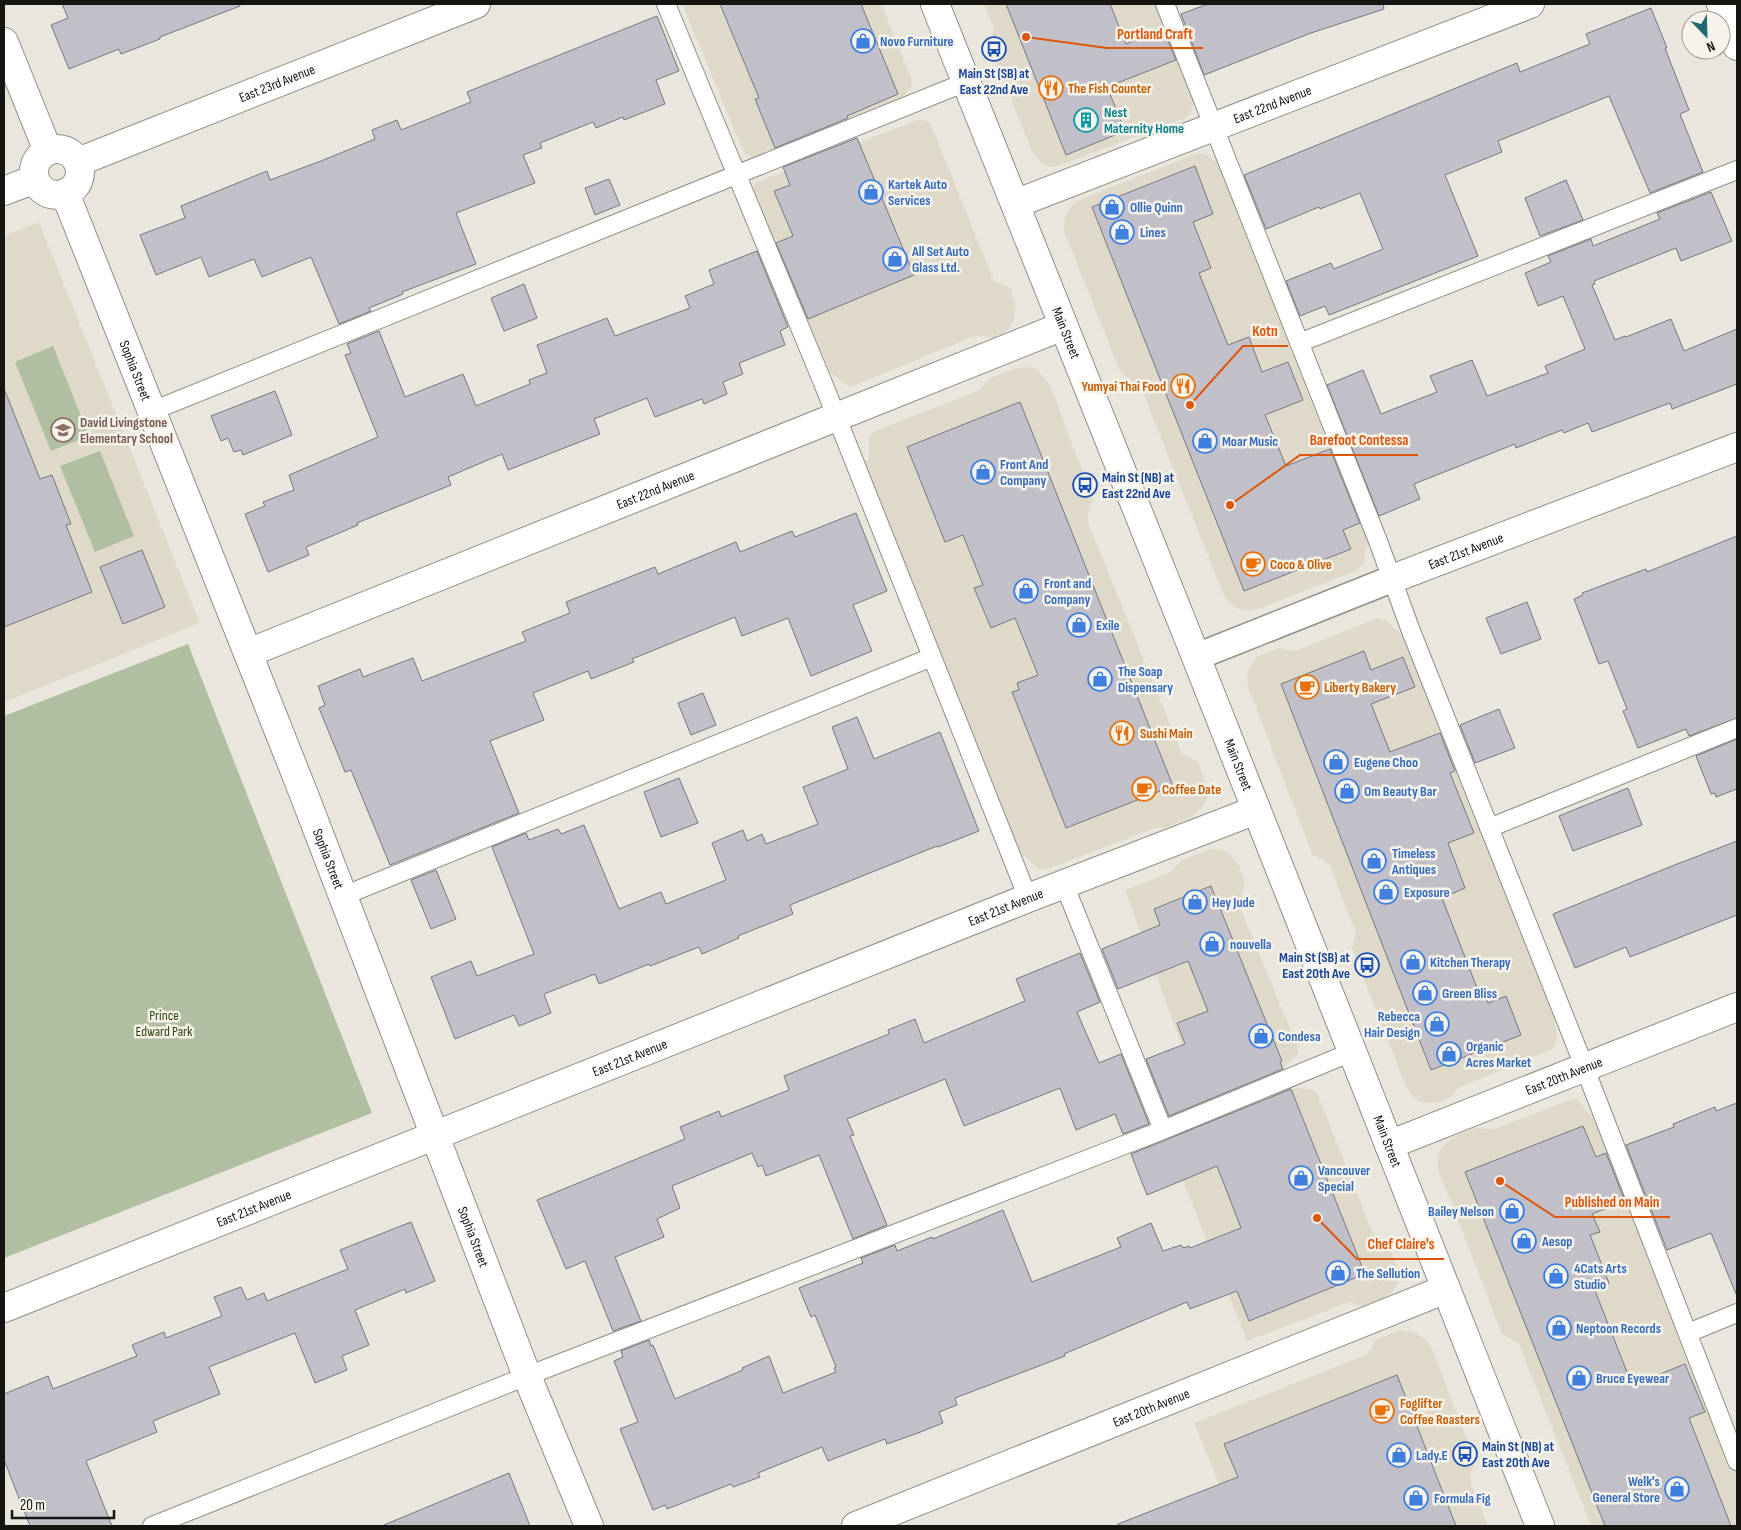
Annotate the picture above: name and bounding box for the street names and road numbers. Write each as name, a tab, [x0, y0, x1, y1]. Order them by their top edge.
street label: East 23rd Avenue	[237, 61, 318, 106]
street label: East 22nd Avenue	[1231, 82, 1314, 127]
street label: Main Street	[1048, 305, 1084, 361]
street label: Sophia Street	[115, 338, 155, 403]
street label: East 22nd Avenue	[614, 467, 697, 513]
street label: East 21st Avenue	[1426, 529, 1506, 573]
street label: Main Street	[1220, 737, 1256, 793]
street label: Sophia Street	[309, 826, 347, 892]
street label: East 21st Avenue	[966, 885, 1046, 930]
street label: East 21st Avenue	[590, 1035, 670, 1081]
street label: East 20th Avenue	[1523, 1053, 1605, 1099]
street label: Main Street	[1369, 1113, 1405, 1170]
street label: East 21st Avenue	[214, 1186, 294, 1231]
street label: Sophia Street	[454, 1204, 492, 1270]
street label: East 20th Avenue	[1110, 1385, 1192, 1431]

